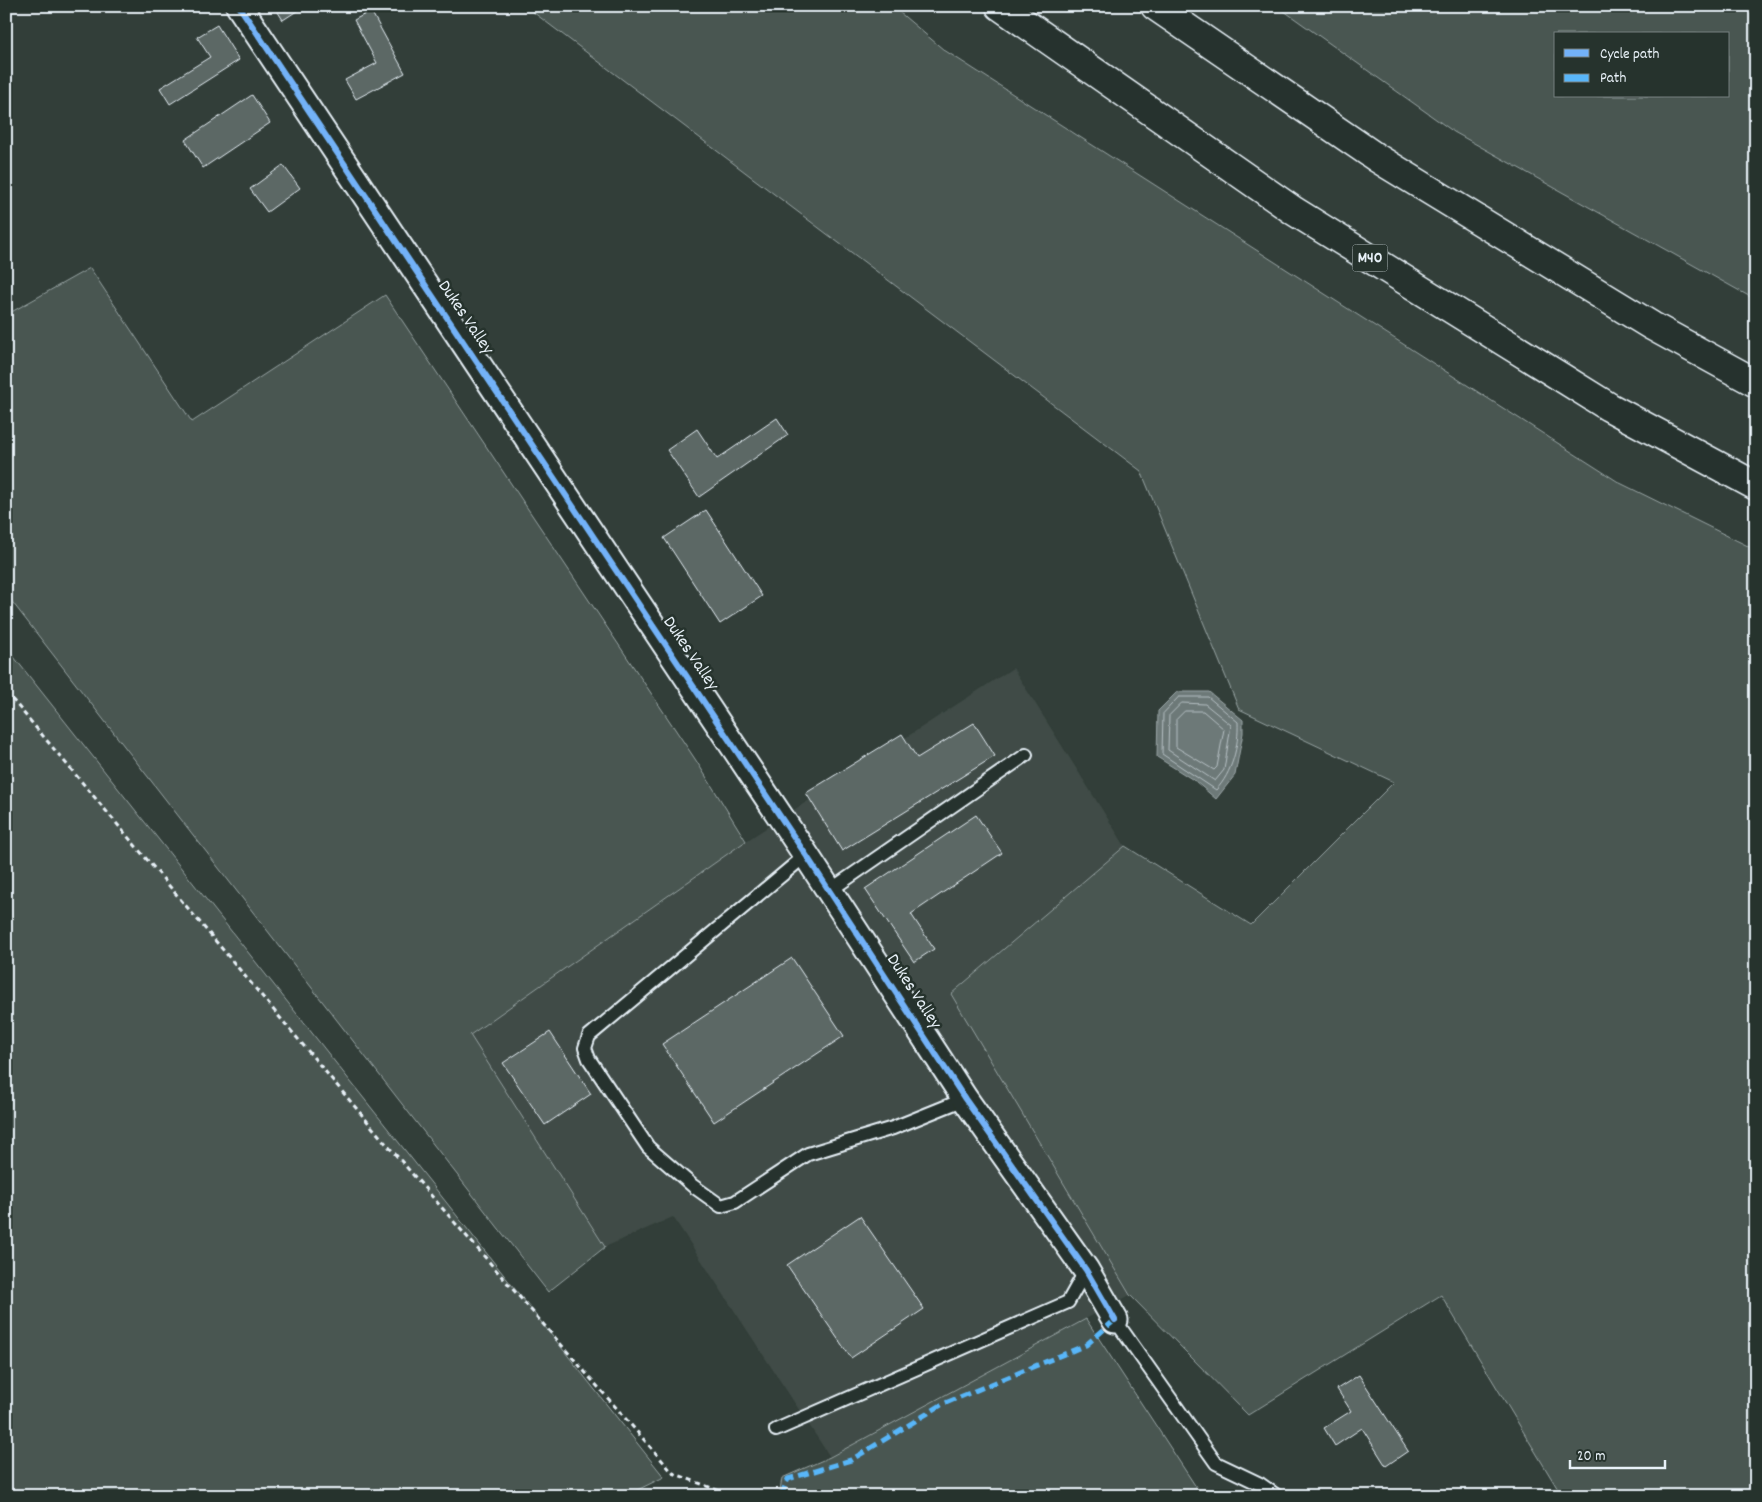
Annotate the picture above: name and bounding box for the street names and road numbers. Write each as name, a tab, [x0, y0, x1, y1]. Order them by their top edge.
road number: M40	[1352, 244, 1388, 272]
street label: Dukes Valley	[431, 276, 500, 361]
street label: Dukes Valley	[656, 612, 725, 697]
street label: Dukes Valley	[879, 950, 947, 1035]

